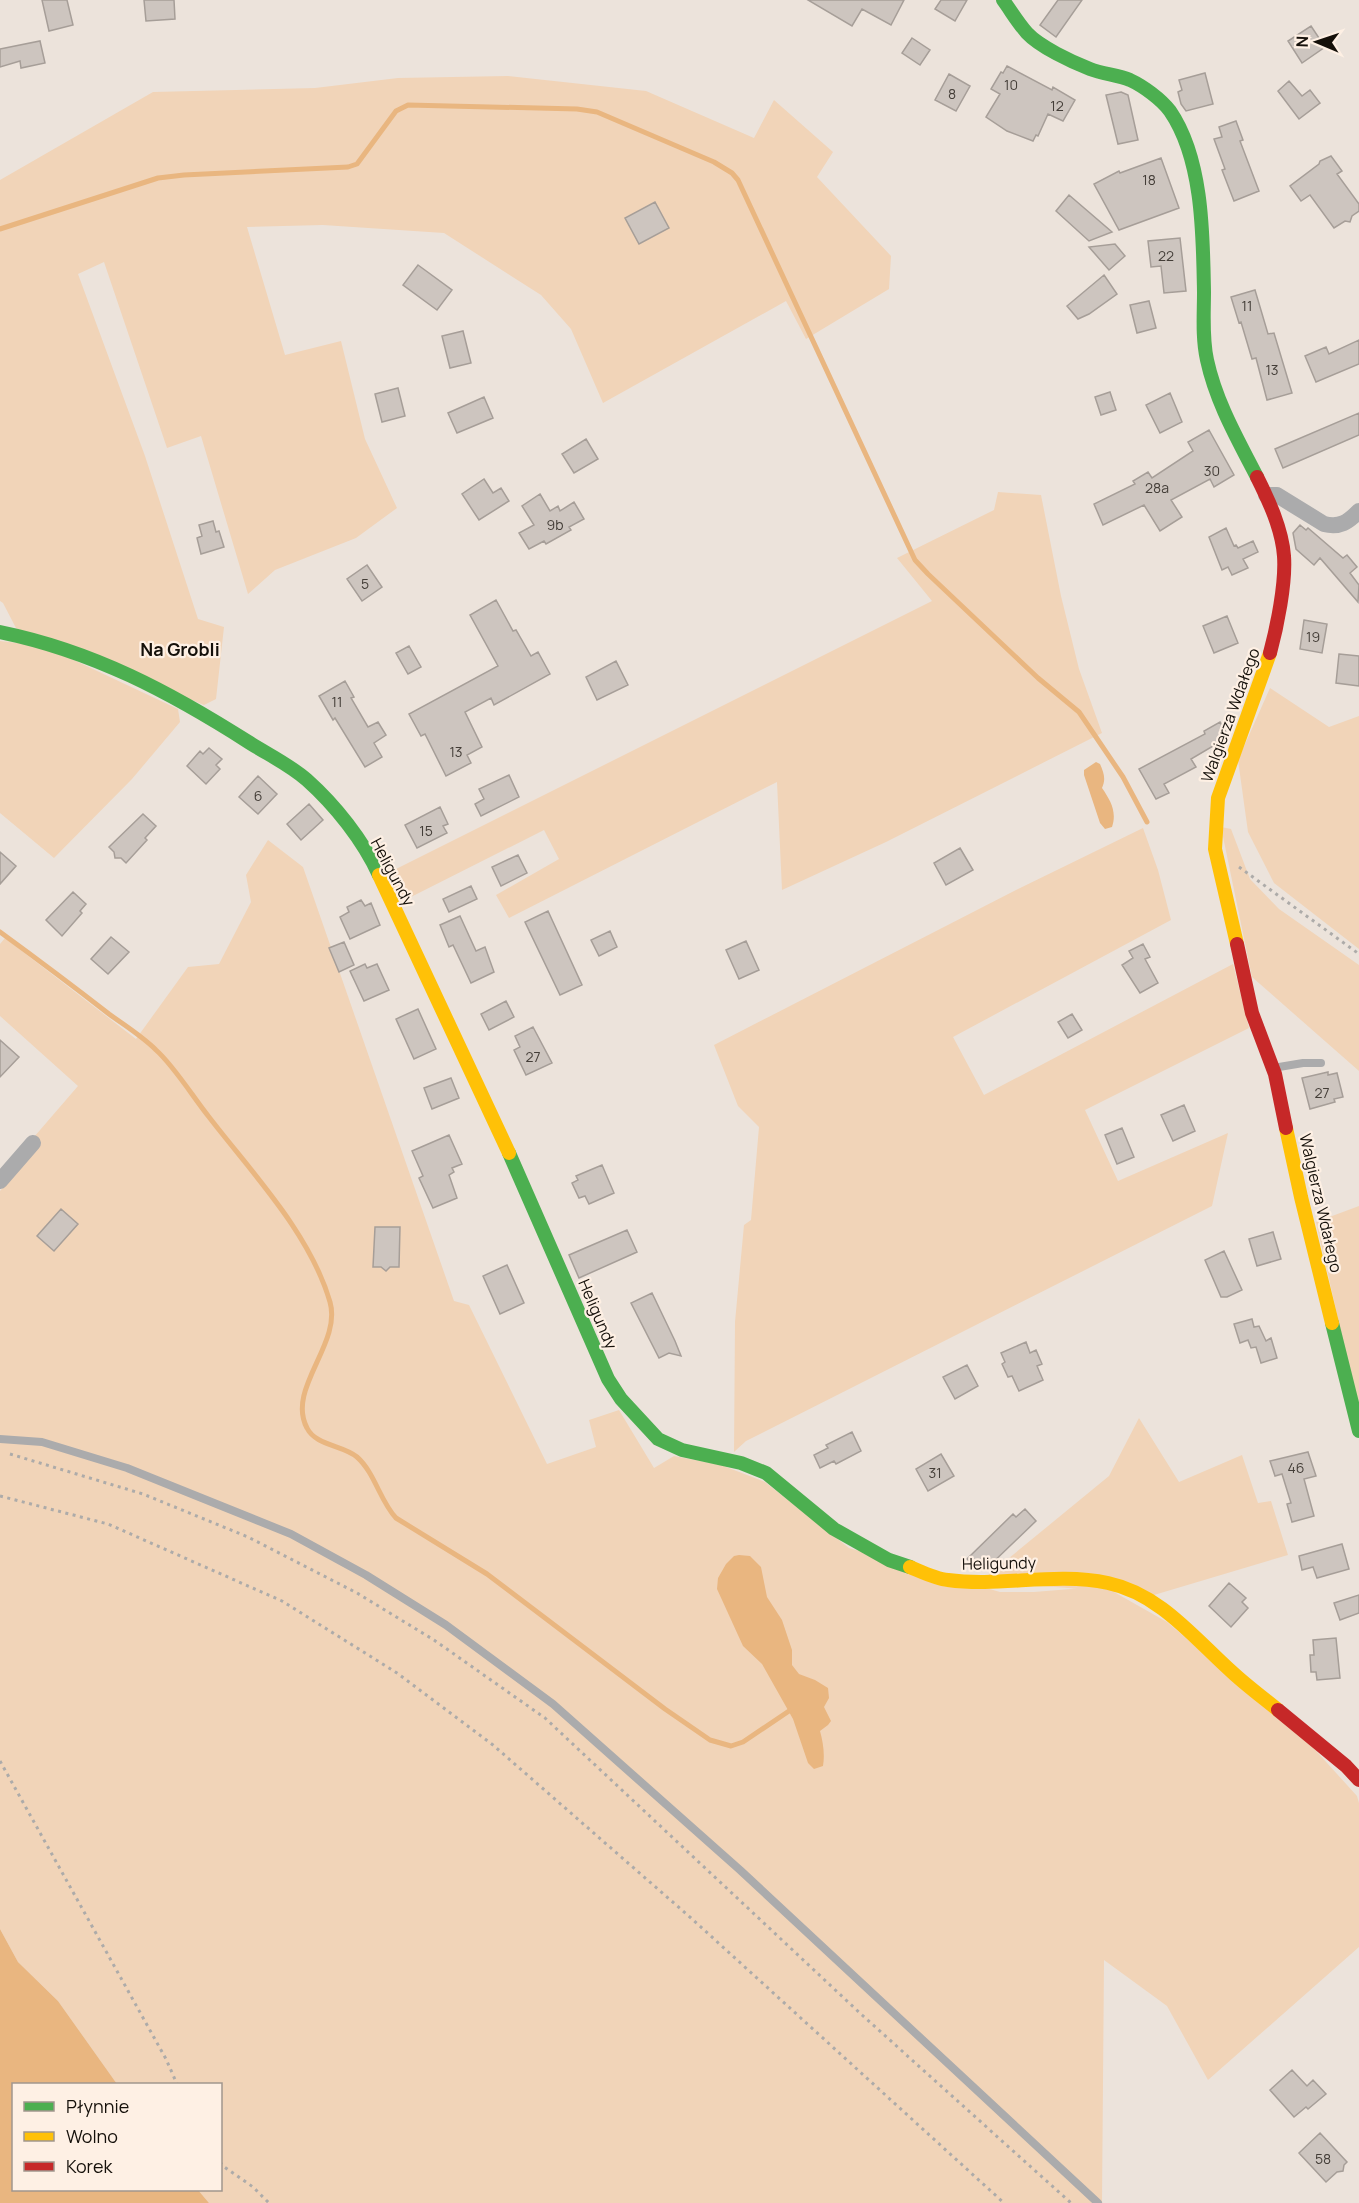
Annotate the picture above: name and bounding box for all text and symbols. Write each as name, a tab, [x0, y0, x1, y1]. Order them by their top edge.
north arrow	[1287, 12, 1347, 72]
text: N	[1291, 35, 1313, 48]
house number: 10	[1004, 75, 1018, 94]
house number: 8	[948, 84, 956, 103]
house number: 12	[1050, 96, 1064, 115]
house number: 18	[1142, 170, 1156, 189]
house number: 22	[1158, 246, 1174, 265]
house number: 11	[1242, 296, 1252, 315]
house number: 13	[1265, 360, 1279, 379]
house number: 30	[1204, 461, 1220, 480]
house number: 28a	[1145, 478, 1169, 497]
house number: 9b	[547, 515, 563, 534]
house number: 5	[361, 574, 369, 593]
house number: 19	[1306, 627, 1320, 646]
district label: Na Grobli	[140, 637, 220, 661]
street label: Walgierza Wdałego	[1195, 645, 1265, 785]
house number: 11	[332, 692, 342, 711]
house number: 13	[449, 742, 463, 761]
house number: 6	[254, 786, 262, 805]
house number: 15	[419, 821, 433, 840]
street label: Heligundy	[366, 834, 420, 910]
house number: 27	[525, 1047, 541, 1066]
house number: 27	[1314, 1083, 1330, 1102]
street label: Walgierza Wdałego	[1294, 1132, 1348, 1274]
street label: Heligundy	[573, 1276, 623, 1353]
house number: 46	[1288, 1458, 1304, 1477]
house number: 31	[928, 1463, 942, 1482]
street label: Heligundy	[962, 1551, 1037, 1575]
legend	[12, 2083, 222, 2191]
text: Płynnie	[66, 2094, 129, 2118]
text: Wolno	[66, 2124, 118, 2148]
house number: 58	[1315, 2149, 1331, 2168]
text: Korek	[66, 2154, 113, 2178]

